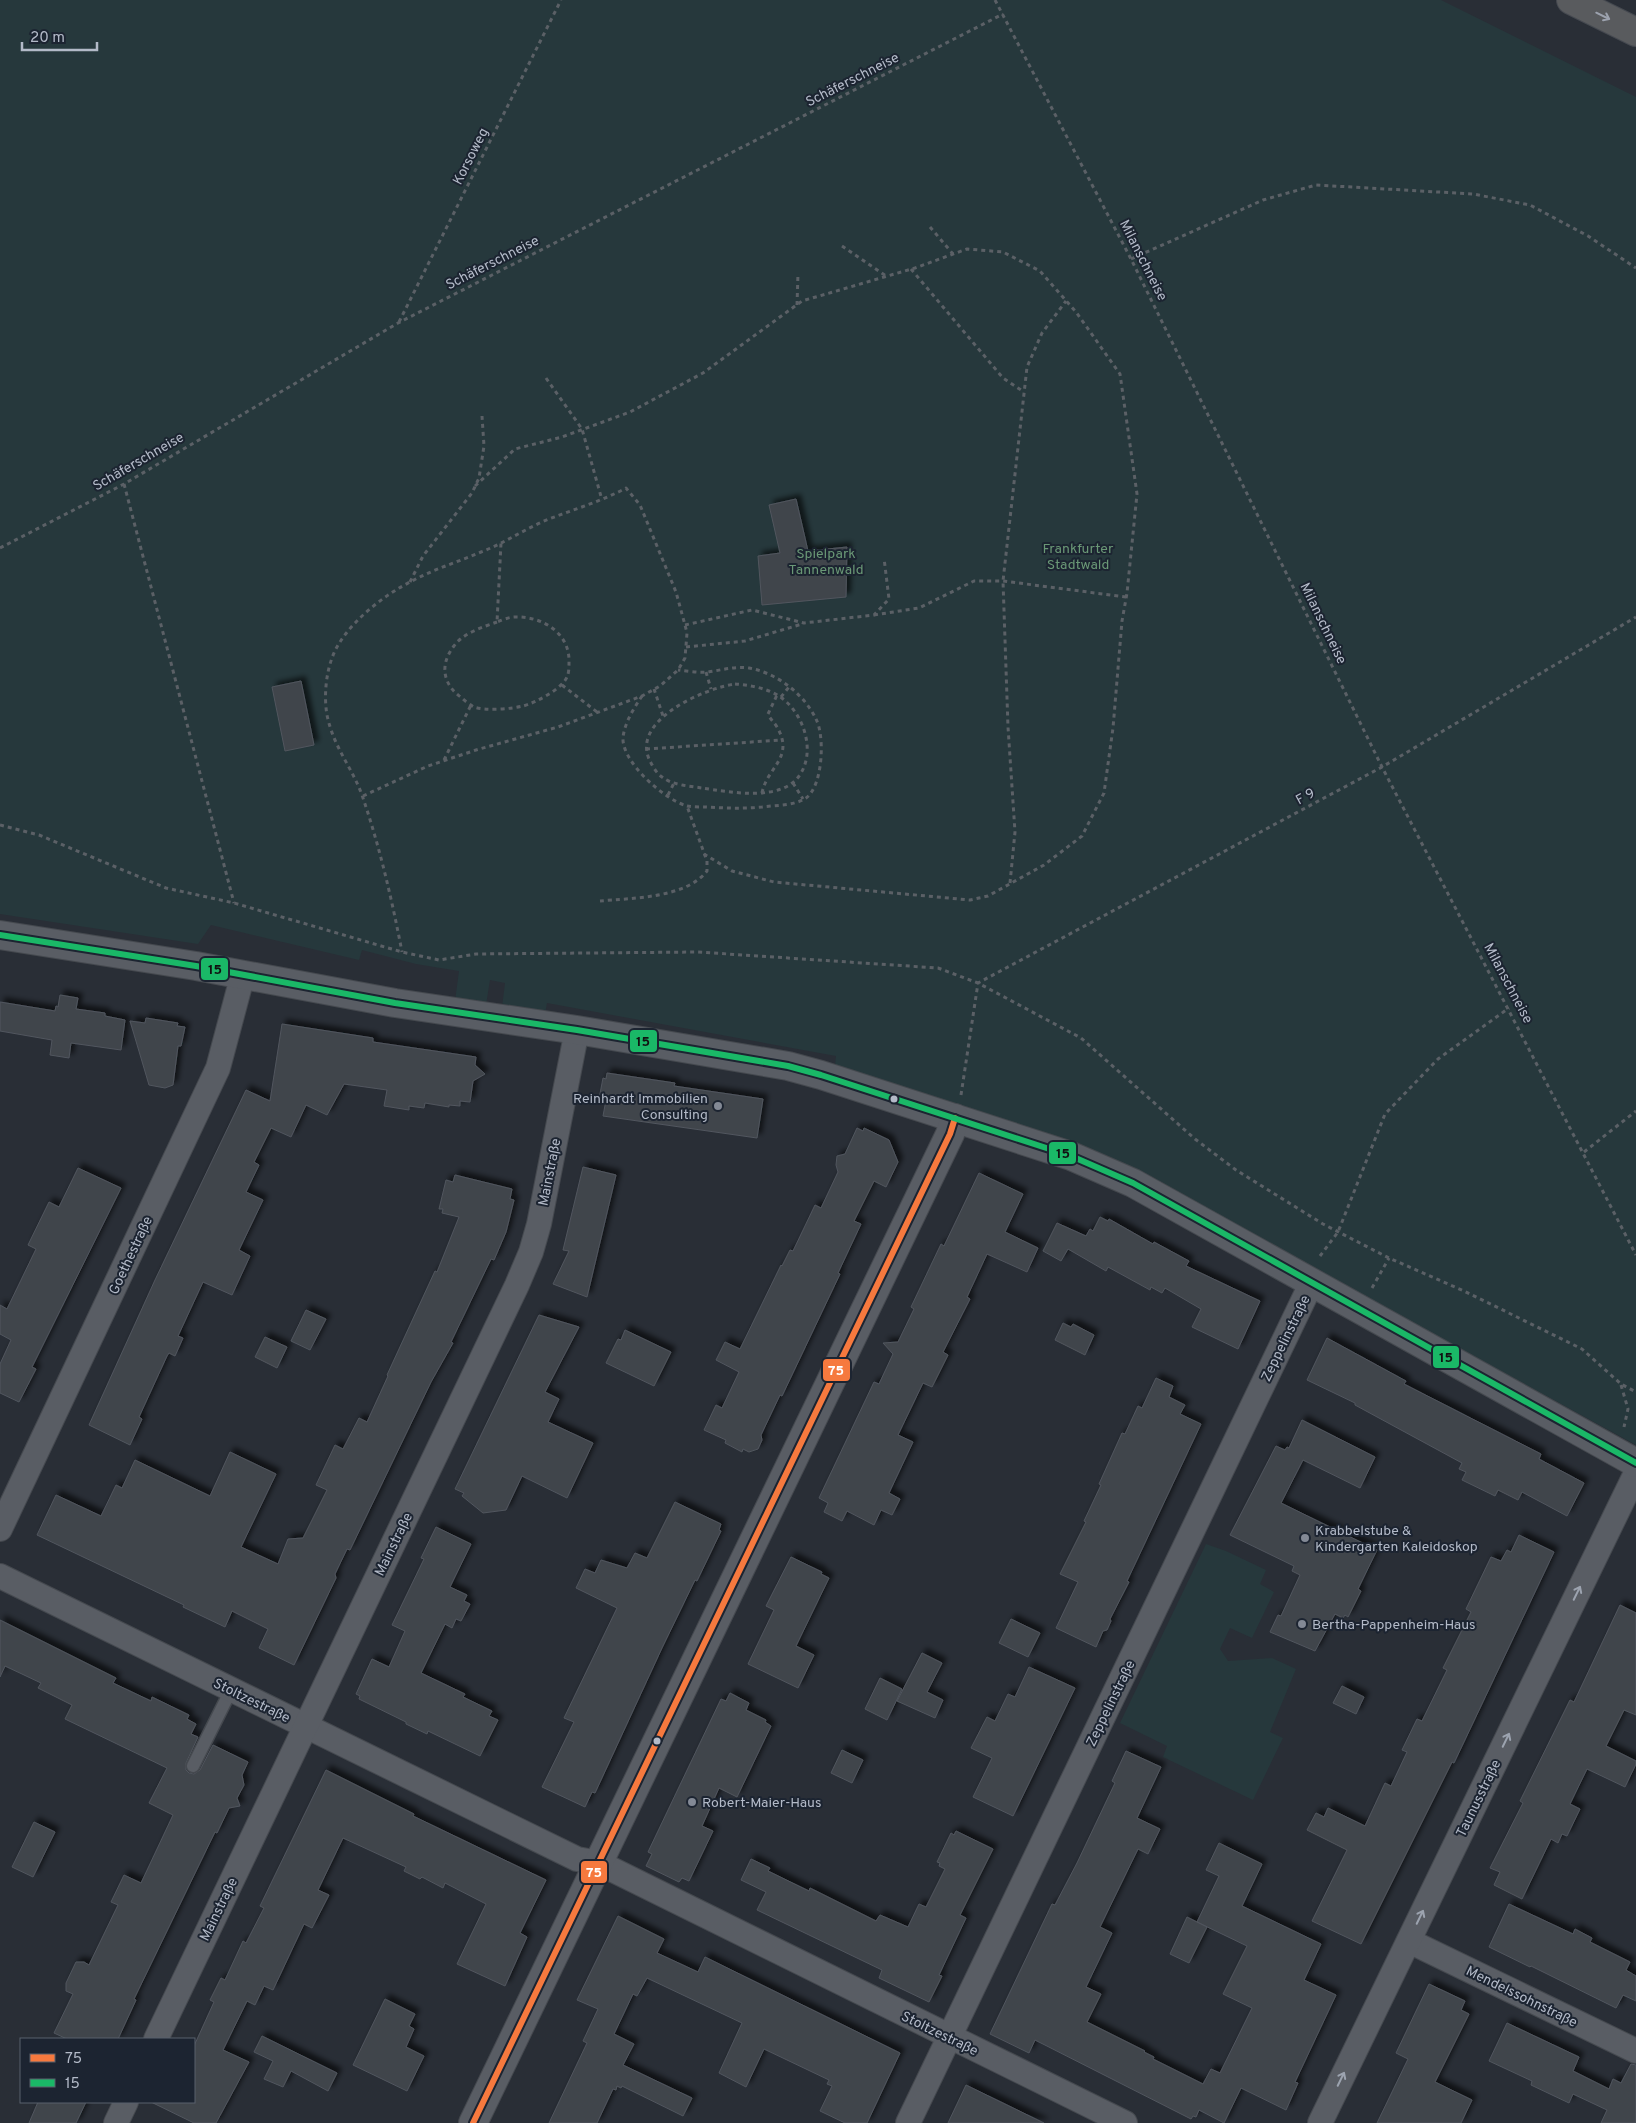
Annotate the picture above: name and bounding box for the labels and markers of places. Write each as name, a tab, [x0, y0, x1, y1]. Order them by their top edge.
place label: Reinhardt Immobilien Consulting	[573, 1091, 708, 1124]
unlabelled marker	[889, 1094, 899, 1104]
marker: Reinhardt Immobilien Consulting	[712, 1100, 724, 1112]
place label: Krabbelstube & Kindergarten Kaleidoskop	[1315, 1523, 1478, 1556]
marker: Krabbelstube & Kindergarten Kaleidoskop	[1299, 1532, 1311, 1544]
place label: Bertha-Pappenheim-Haus	[1312, 1617, 1476, 1634]
marker: Bertha-Pappenheim-Haus	[1296, 1618, 1308, 1630]
unlabelled marker	[652, 1736, 662, 1746]
place label: Robert-Maier-Haus	[702, 1795, 822, 1812]
marker: Robert-Maier-Haus	[686, 1796, 698, 1808]

